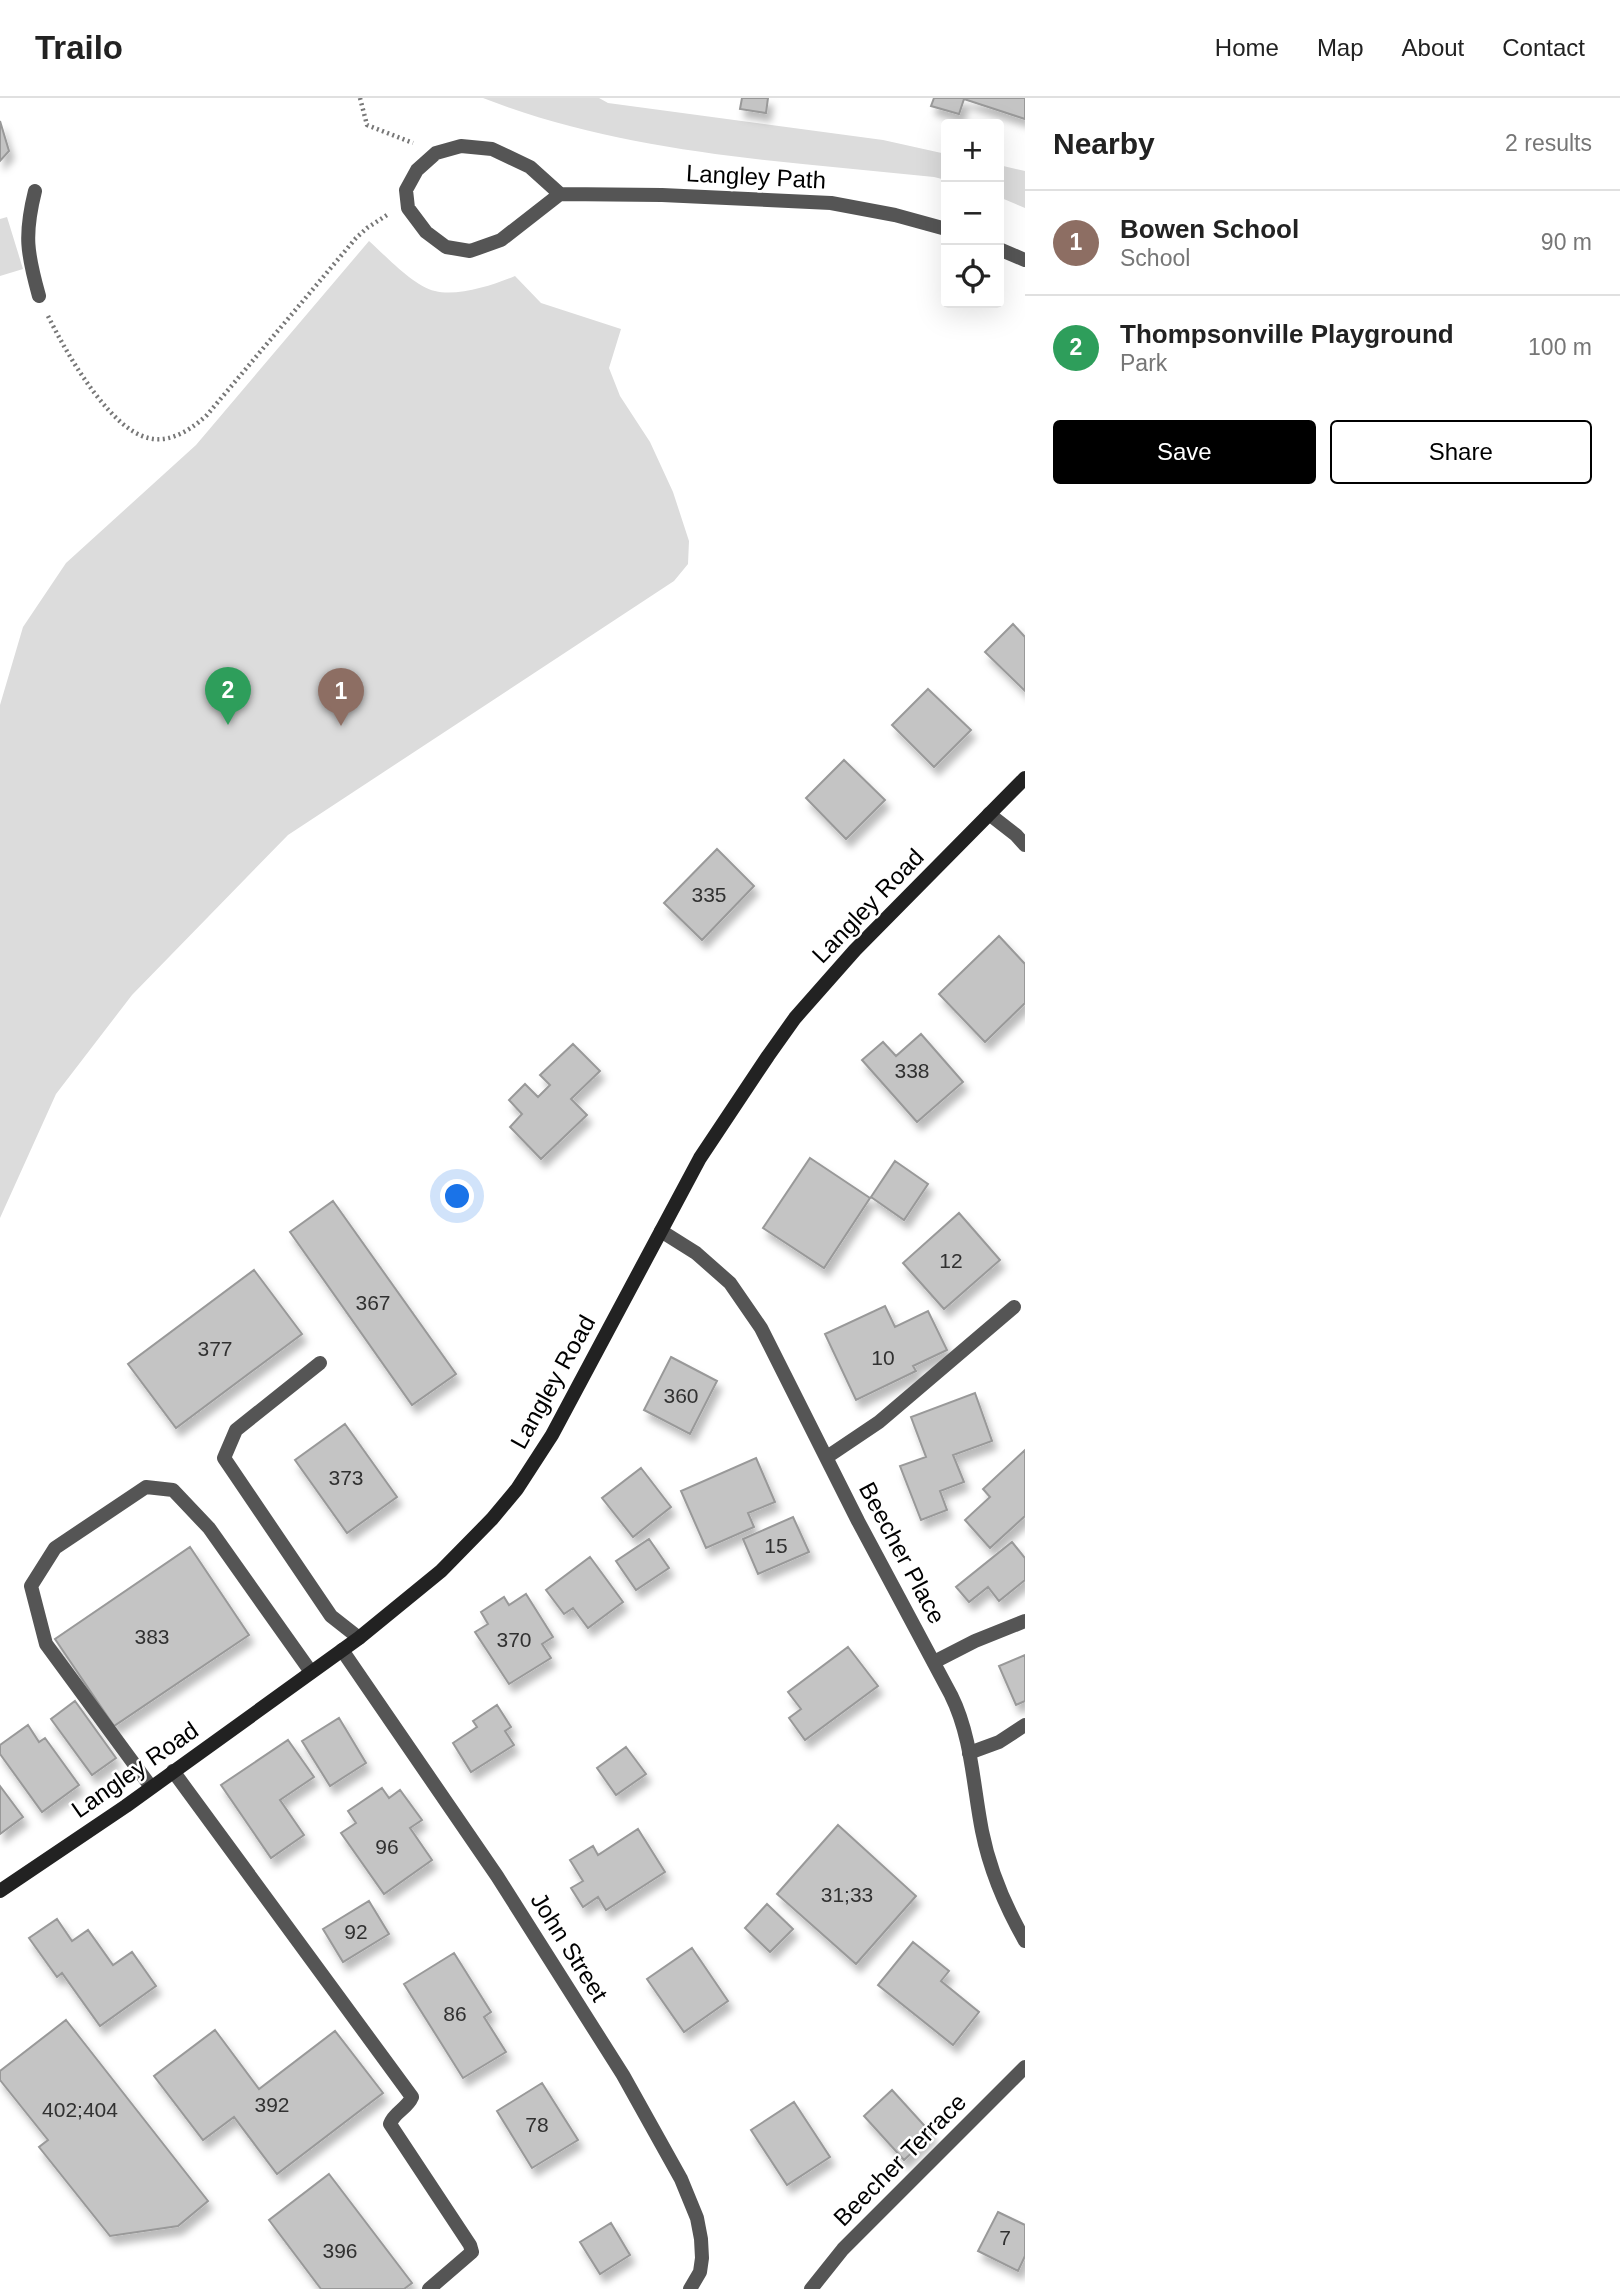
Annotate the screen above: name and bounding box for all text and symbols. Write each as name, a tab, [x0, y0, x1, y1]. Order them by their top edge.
text: Trailo	[35, 29, 123, 66]
text: Home	[1215, 34, 1279, 61]
text: Map	[1317, 34, 1364, 61]
text: About	[1402, 34, 1464, 61]
text: Contact	[1502, 34, 1585, 61]
map controls	[941, 119, 1004, 308]
button: +	[941, 119, 1004, 182]
text: Nearby	[1053, 127, 1155, 160]
text: 2 results	[1505, 130, 1592, 156]
street label: Langley Path	[685, 159, 827, 194]
button: −	[941, 182, 1004, 245]
text: Bowen School	[1120, 214, 1299, 244]
text: 1	[1070, 229, 1082, 255]
text: 90 m	[1541, 229, 1592, 255]
button: locate	[941, 245, 1004, 308]
text: School	[1120, 245, 1190, 271]
text: Thompsonville Playground	[1120, 319, 1454, 349]
text: 2	[1070, 334, 1082, 360]
text: 100 m	[1528, 334, 1592, 360]
text: Park	[1120, 350, 1167, 376]
button: Save	[1053, 420, 1316, 484]
button: Share	[1330, 420, 1592, 484]
pin: 2	[205, 667, 251, 725]
pin: 1	[318, 668, 364, 726]
street label: Langley Road	[806, 843, 929, 968]
house number: 335	[691, 883, 727, 906]
house number: 338	[894, 1059, 930, 1082]
your location	[440, 1179, 474, 1213]
house number: 12	[939, 1249, 963, 1272]
house number: 367	[355, 1291, 391, 1314]
street label: Langley Road	[505, 1310, 600, 1453]
house number: 377	[197, 1337, 233, 1360]
house number: 10	[871, 1346, 895, 1369]
house number: 360	[663, 1384, 699, 1407]
house number: 373	[328, 1466, 364, 1489]
street label: Beecher Place	[854, 1478, 951, 1628]
house number: 15	[764, 1534, 788, 1557]
house number: 383	[134, 1625, 170, 1648]
house number: 370	[496, 1628, 532, 1651]
street label: Langley Road	[66, 1716, 203, 1823]
house number: 96	[375, 1835, 399, 1858]
house number: 31;33	[821, 1883, 873, 1906]
street label: John Street	[525, 1888, 614, 2006]
house number: 92	[344, 1920, 368, 1943]
house number: 86	[443, 2002, 467, 2025]
street label: Beecher Terrace	[828, 2088, 971, 2231]
house number: 392	[254, 2093, 290, 2116]
house number: 402;404	[42, 2098, 118, 2121]
house number: 78	[525, 2113, 549, 2136]
house number: 7	[999, 2226, 1011, 2249]
house number: 396	[322, 2239, 358, 2262]

